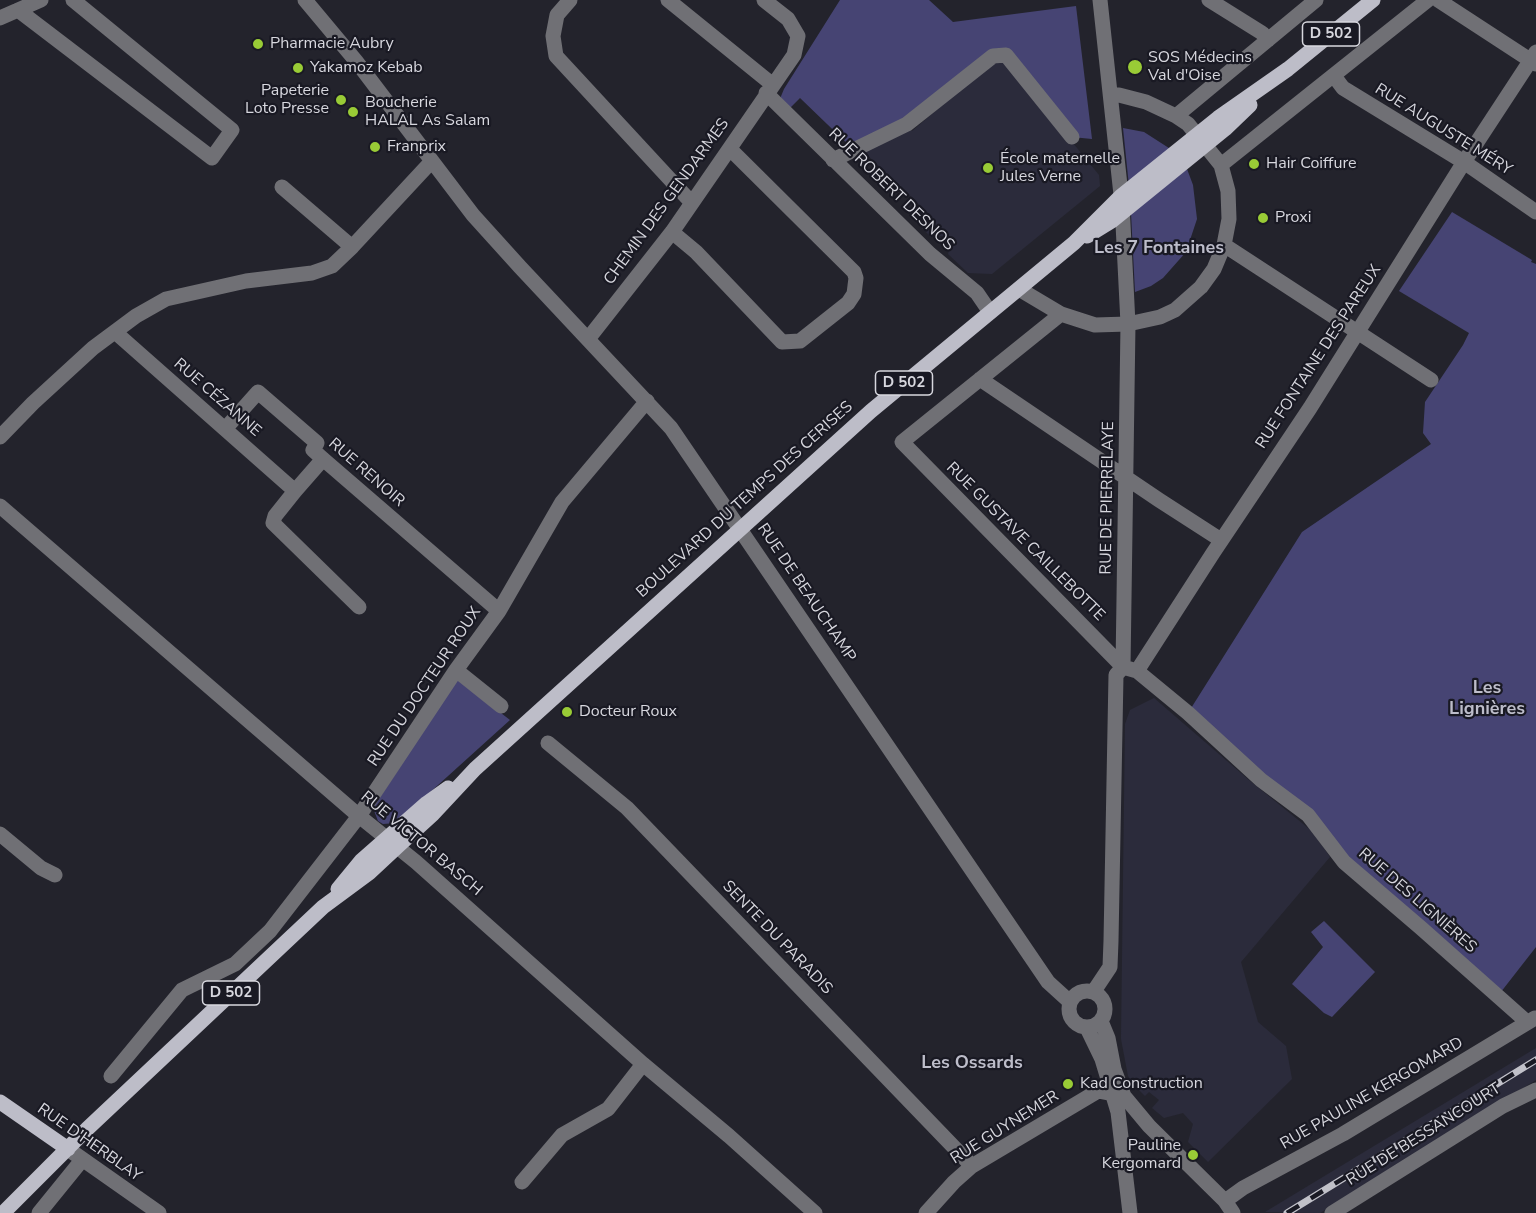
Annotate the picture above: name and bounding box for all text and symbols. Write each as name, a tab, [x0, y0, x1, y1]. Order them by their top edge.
road number: D 502	[1302, 22, 1360, 46]
place label: Pharmacie Aubry	[270, 34, 394, 54]
marker: Pharmacie Aubry	[251, 37, 265, 51]
place label: SOS Médecins Val d'Oise	[1148, 48, 1252, 86]
place label: Yakamoz Kebab	[310, 58, 423, 78]
marker: SOS Médecins Val d'Oise	[1126, 58, 1144, 76]
marker: Yakamoz Kebab	[291, 61, 305, 75]
street label: RUE AUGUSTE MÉRY	[1371, 80, 1515, 180]
place label: Papeterie Loto Presse	[245, 81, 329, 119]
marker: Papeterie Loto Presse	[334, 93, 348, 107]
place label: Boucherie HALAL As Salam	[365, 93, 490, 131]
marker: Boucherie HALAL As Salam	[346, 105, 360, 119]
street label: CHEMIN DES GENDARMES	[600, 115, 734, 289]
street label: RUE ROBERT DESNOS	[824, 125, 958, 255]
place label: Franprix	[387, 137, 446, 157]
marker: Franprix	[368, 140, 382, 154]
place label: École maternelle Jules Verne	[1000, 149, 1120, 187]
place label: Hair Coiffure	[1266, 154, 1357, 174]
marker: Hair Coiffure	[1247, 157, 1261, 171]
marker: École maternelle Jules Verne	[981, 161, 995, 175]
place label: Proxi	[1275, 208, 1311, 228]
marker: Proxi	[1256, 211, 1270, 225]
district label: Les 7 Fontaines	[1094, 238, 1224, 260]
street label: RUE FONTAINE DES PAREUX	[1252, 261, 1386, 453]
street label: RUE CÉZANNE	[169, 355, 265, 441]
road number: D 502	[876, 371, 932, 395]
street label: BOULEVARD DU TEMPS DES CERISES	[633, 398, 857, 602]
street label: RUE DE PIERRELAYE	[1097, 421, 1119, 575]
street label: RUE RENOIR	[324, 435, 408, 511]
street label: RUE GUSTAVE CAILLEBOTTE	[942, 459, 1108, 625]
street label: RUE DE BEAUCHAMP	[753, 520, 859, 666]
street label: RUE DU DOCTEUR ROUX	[364, 604, 486, 770]
district label: Les Lignières	[1449, 678, 1525, 720]
place label: Docteur Roux	[579, 702, 677, 722]
marker: Docteur Roux	[560, 705, 574, 719]
street label: RUE VICTOR BASCH	[356, 788, 486, 900]
street label: RUE DES LIGNIÈRES	[1354, 844, 1480, 958]
street label: SENTE DU PARADIS	[718, 877, 836, 999]
road number: D 502	[202, 981, 260, 1005]
street label: RUE PAULINE KERGOMARD	[1277, 1034, 1467, 1154]
district label: Les Ossards	[921, 1053, 1023, 1075]
place label: Kad Construction	[1080, 1074, 1203, 1094]
marker: Kad Construction	[1061, 1077, 1075, 1091]
street label: RUE DE BESSANCOURT	[1343, 1080, 1505, 1190]
street label: RUE GUYNEMER	[947, 1087, 1063, 1169]
street label: RUE D'HERBLAY	[33, 1100, 145, 1186]
place label: Pauline Kergomard	[1102, 1136, 1181, 1174]
marker: Pauline Kergomard	[1186, 1148, 1200, 1162]

